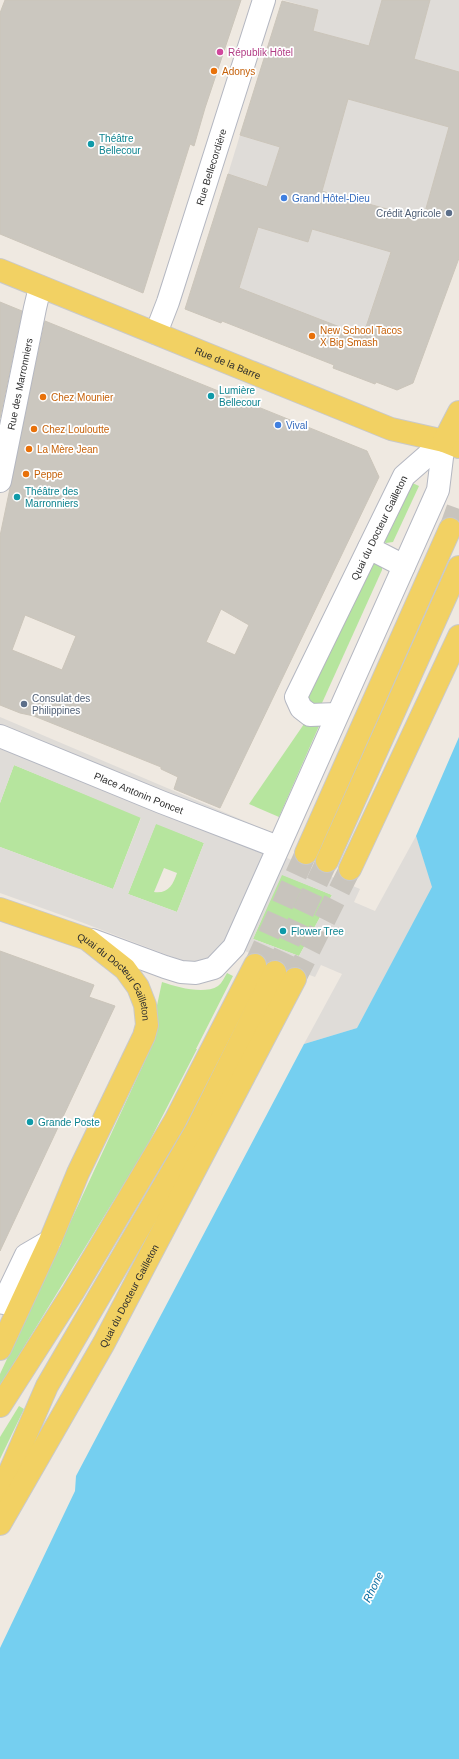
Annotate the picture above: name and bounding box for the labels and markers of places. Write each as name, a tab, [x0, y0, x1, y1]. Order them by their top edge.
marker: Républik Hôtel	[215, 47, 225, 57]
place label: Républik Hôtel	[228, 47, 293, 58]
marker: Adonys	[209, 66, 219, 76]
place label: Adonys	[222, 66, 255, 77]
place label: Théâtre Bellecour	[99, 133, 141, 156]
marker: Théâtre Bellecour	[86, 139, 96, 149]
marker: Grand Hôtel-Dieu	[279, 193, 289, 203]
place label: Grand Hôtel-Dieu	[292, 193, 370, 204]
place label: Crédit Agricole	[376, 208, 441, 219]
marker: Crédit Agricole	[444, 208, 454, 218]
place label: New School Tacos X Big Smash	[320, 325, 402, 348]
marker: New School Tacos X Big Smash	[307, 331, 317, 341]
place label: Lumière Bellecour	[219, 385, 261, 408]
marker: Lumière Bellecour	[206, 391, 216, 401]
marker: Chez Mounier	[38, 392, 48, 402]
place label: Chez Mounier	[51, 392, 114, 403]
marker: Vival	[273, 420, 283, 430]
place label: Vival	[286, 420, 308, 431]
marker: Chez Louloutte	[29, 424, 39, 434]
place label: Chez Louloutte	[42, 424, 110, 435]
marker: La Mère Jean	[24, 444, 34, 454]
place label: La Mère Jean	[37, 444, 98, 455]
marker: Peppe	[21, 469, 31, 479]
place label: Peppe	[34, 469, 63, 480]
place label: Théâtre des Marronniers	[25, 486, 78, 509]
marker: Théâtre des Marronniers	[12, 492, 22, 502]
place label: Consulat des Philippines	[32, 693, 90, 716]
marker: Consulat des Philippines	[19, 699, 29, 709]
marker: Flower Tree	[278, 926, 288, 936]
place label: Flower Tree	[291, 926, 344, 937]
marker: Grande Poste	[25, 1117, 35, 1127]
place label: Grande Poste	[38, 1117, 100, 1128]

